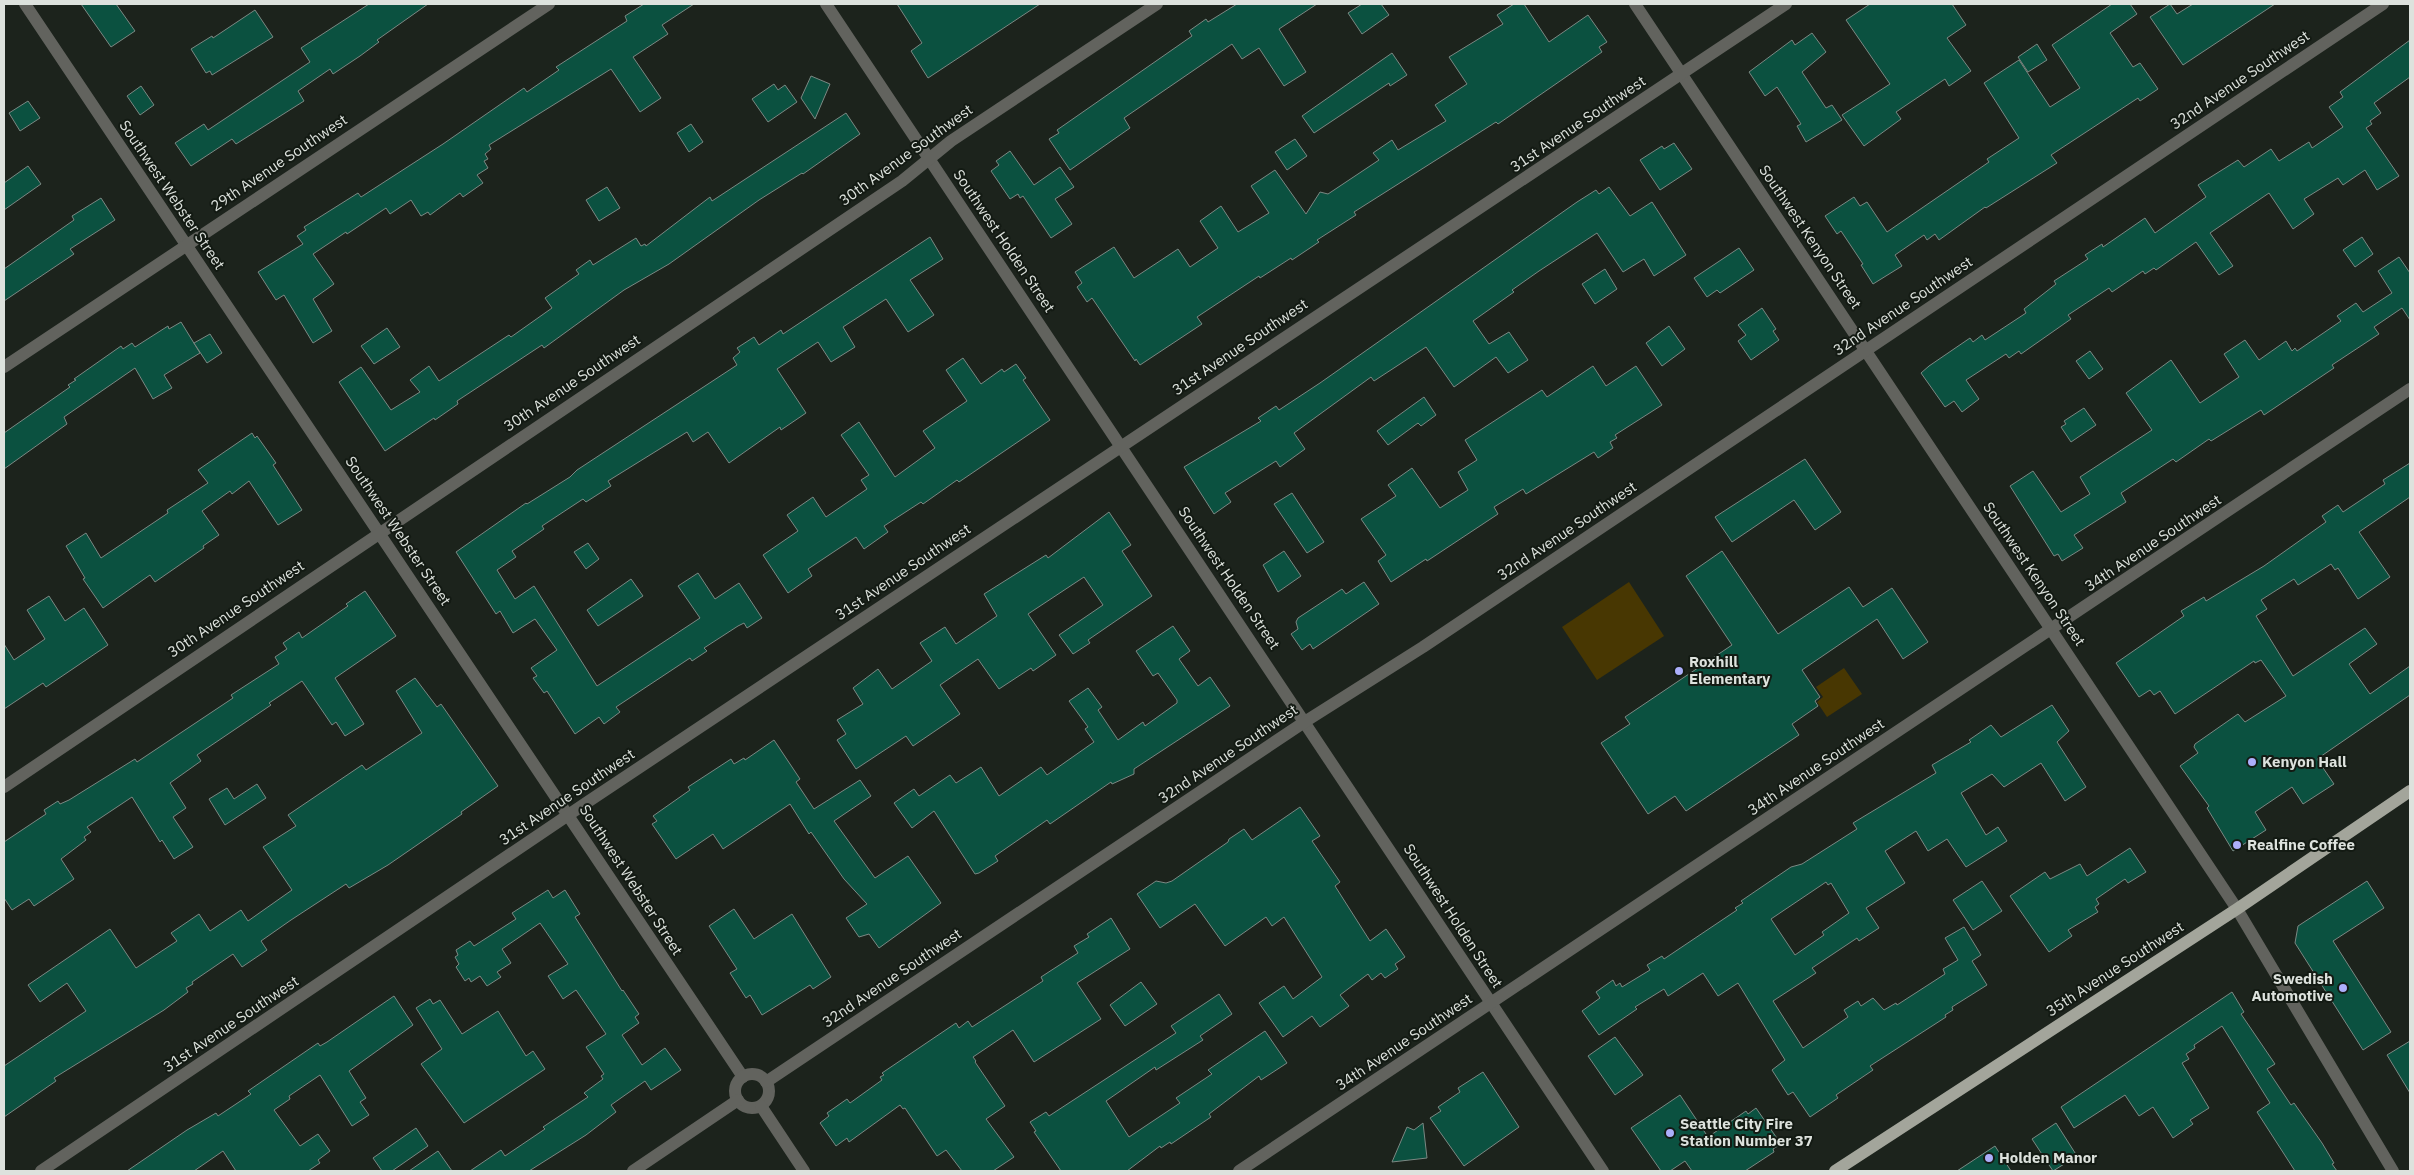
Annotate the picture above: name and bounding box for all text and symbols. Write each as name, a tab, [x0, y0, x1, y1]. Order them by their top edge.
street label: 32nd Avenue Southwest	[2166, 26, 2313, 133]
street label: 31st Avenue Southwest	[1506, 71, 1649, 176]
street label: 30th Avenue Southwest	[835, 100, 976, 209]
street label: 29th Avenue Southwest	[207, 110, 351, 215]
street label: Southwest Webster Street	[115, 116, 229, 273]
street label: Southwest Kenyon Street	[1755, 161, 1866, 312]
street label: Southwest Holden Street	[949, 166, 1059, 316]
street label: 32nd Avenue Southwest	[1829, 252, 1976, 359]
street label: 31st Avenue Southwest	[1168, 294, 1311, 399]
street label: 30th Avenue Southwest	[500, 330, 644, 435]
street label: Southwest Webster Street	[341, 452, 455, 609]
street label: 32nd Avenue Southwest	[1493, 477, 1640, 584]
street label: 34th Avenue Southwest	[2081, 490, 2225, 595]
street label: Southwest Kenyon Street	[1979, 498, 2090, 649]
street label: Southwest Holden Street	[1174, 503, 1284, 653]
street label: 31st Avenue Southwest	[831, 519, 974, 624]
street label: 30th Avenue Southwest	[164, 556, 308, 661]
place label: Roxhill Elementary	[1689, 652, 1770, 688]
marker: Roxhill Elementary	[1673, 665, 1685, 677]
street label: 32nd Avenue Southwest	[1154, 700, 1301, 807]
street label: 34th Avenue Southwest	[1744, 714, 1888, 819]
street label: 31st Avenue Southwest	[495, 744, 638, 849]
place label: Kenyon Hall	[2262, 752, 2347, 771]
marker: Kenyon Hall	[2246, 756, 2258, 768]
street label: Southwest Webster Street	[576, 801, 687, 959]
place label: Realfine Coffee	[2247, 835, 2355, 854]
marker: Realfine Coffee	[2231, 839, 2243, 851]
street label: Southwest Holden Street	[1400, 840, 1507, 991]
street label: 35th Avenue Southwest	[2042, 917, 2187, 1020]
street label: 32nd Avenue Southwest	[818, 924, 965, 1031]
place label: Swedish Automotive	[2251, 969, 2333, 1005]
street label: 31st Avenue Southwest	[159, 971, 302, 1076]
marker: Swedish Automotive	[2337, 982, 2349, 994]
street label: 34th Avenue Southwest	[1332, 989, 1476, 1094]
place label: Seattle City Fire Station Number 37	[1680, 1114, 1813, 1150]
marker: Seattle City Fire Station Number 37	[1664, 1127, 1676, 1139]
place label: Holden Manor	[1999, 1148, 2097, 1167]
marker: Holden Manor	[1983, 1152, 1995, 1164]

